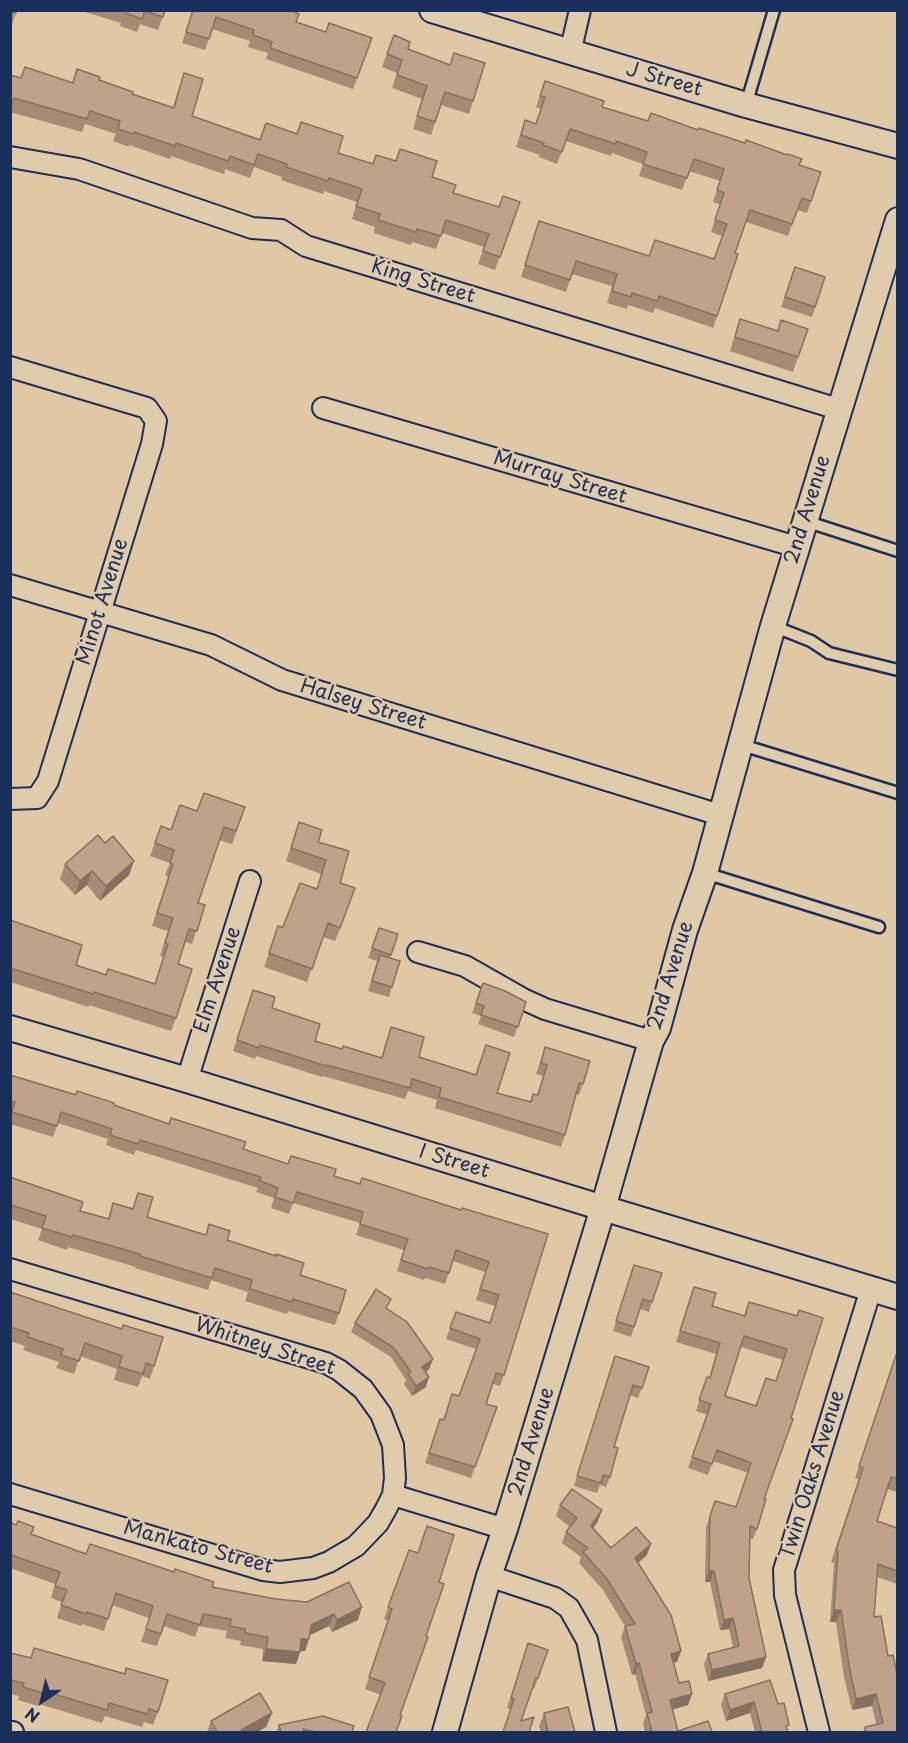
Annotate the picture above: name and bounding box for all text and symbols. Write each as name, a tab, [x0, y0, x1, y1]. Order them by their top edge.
street label: J Street	[623, 58, 705, 102]
street label: King Street	[368, 255, 478, 309]
street label: Murray Street	[490, 446, 630, 510]
street label: 2nd Avenue	[780, 453, 836, 567]
street label: Minot Avenue	[72, 536, 134, 668]
street label: Halsey Street	[297, 674, 429, 736]
street label: 2nd Avenue	[643, 919, 699, 1033]
street label: Elm Avenue	[190, 924, 246, 1036]
street label: I Street	[416, 1140, 492, 1184]
street label: Whitney Street	[192, 1313, 338, 1381]
street label: 2nd Avenue	[504, 1385, 560, 1499]
street label: Twin Oaks Avenue	[776, 1387, 850, 1563]
street label: Mankato Street	[120, 1516, 276, 1580]
north arrow	[12, 1671, 72, 1731]
text: N	[20, 1702, 44, 1729]

